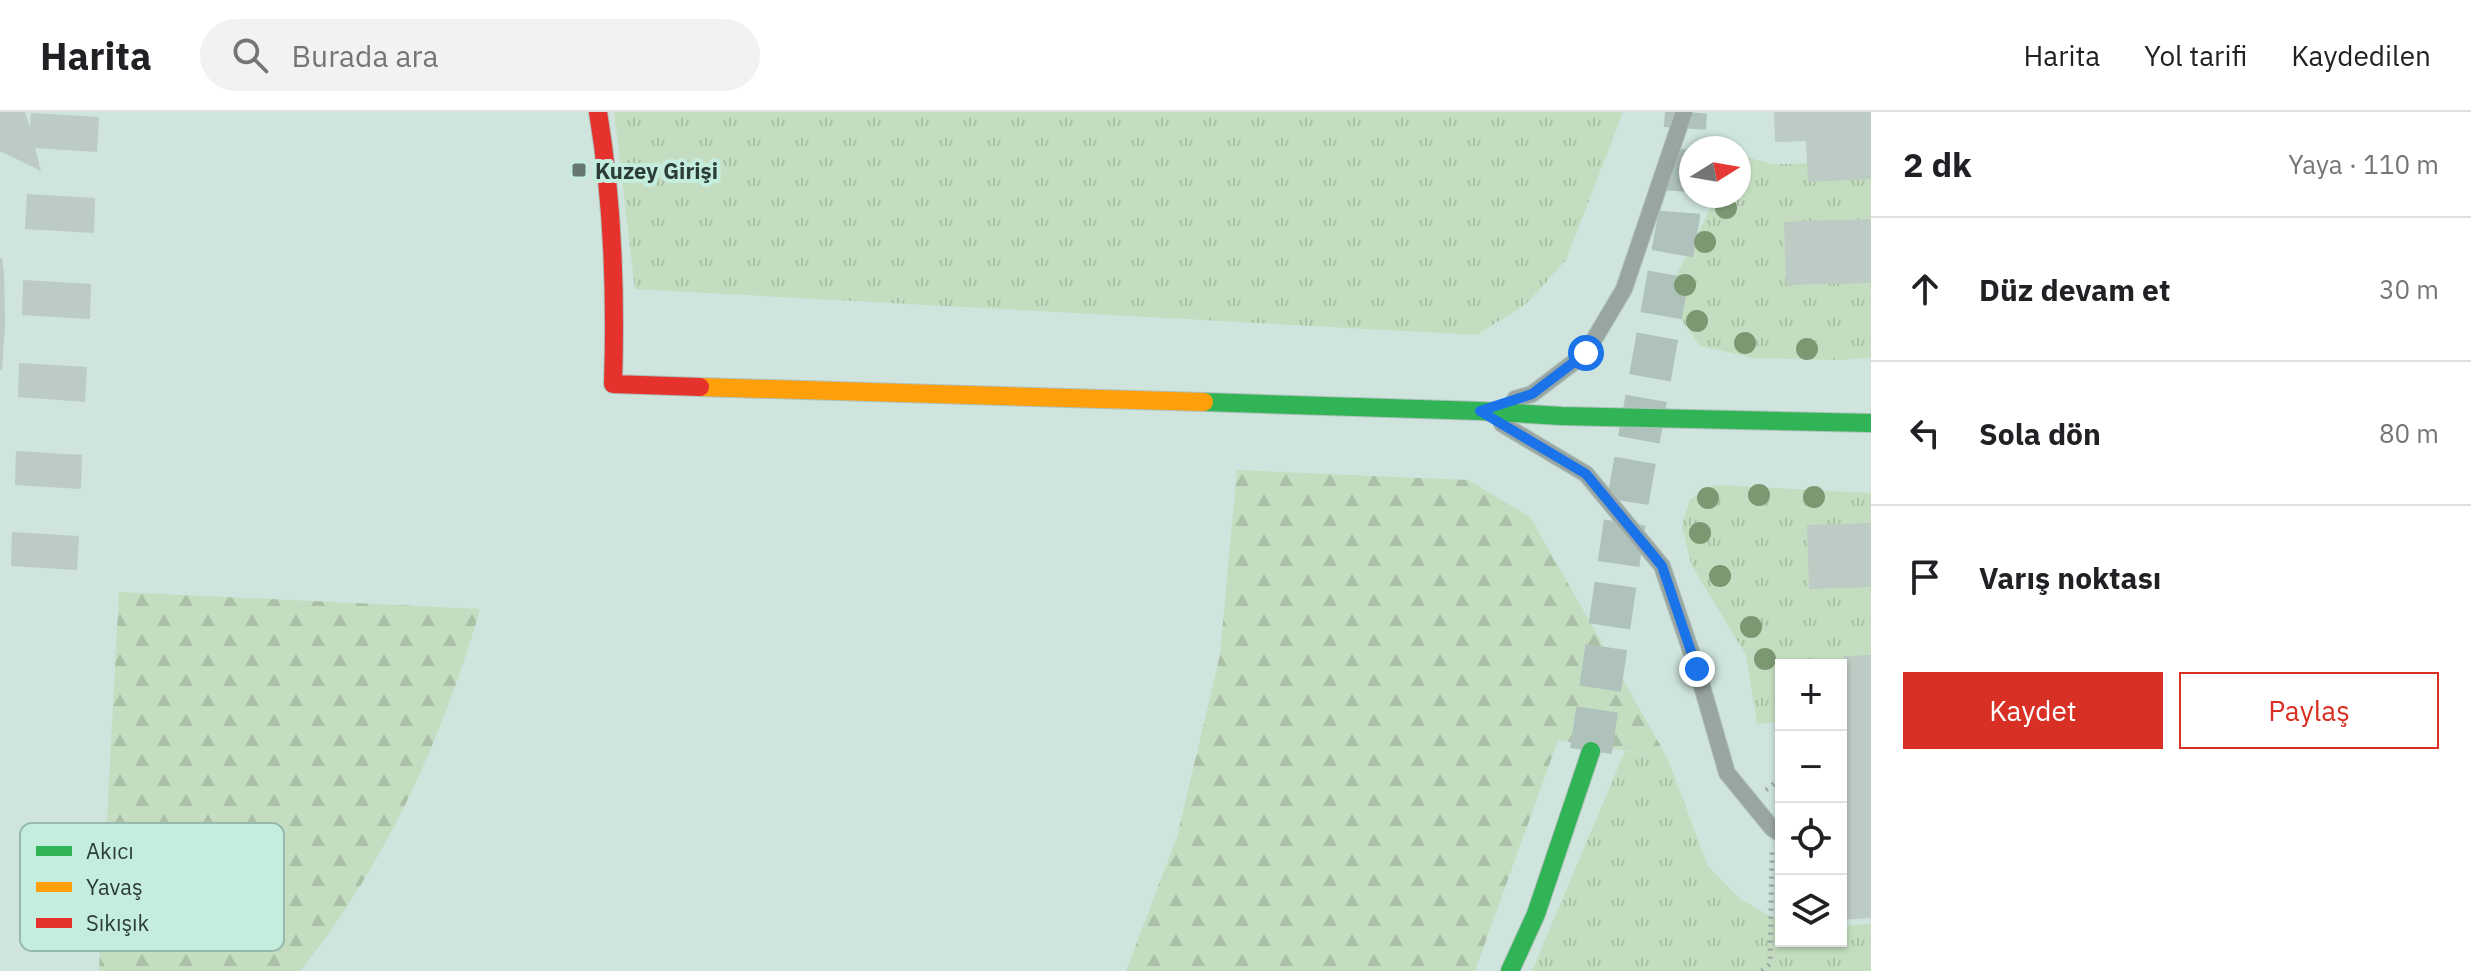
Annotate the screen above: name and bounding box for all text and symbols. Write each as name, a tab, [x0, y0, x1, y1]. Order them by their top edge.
search box	[200, 19, 760, 91]
text: Harita	[40, 31, 152, 80]
icon: search	[228, 33, 272, 77]
text: Burada ara	[292, 36, 439, 75]
text: Harita	[2023, 37, 2100, 74]
text: Yol tarifi	[2144, 37, 2247, 74]
text: Kaydedilen	[2291, 37, 2431, 74]
north arrow	[1679, 136, 1751, 208]
text: 2 dk	[1903, 142, 1972, 186]
text: Yaya · 110 m	[2288, 147, 2439, 181]
place label: Kuzey Girişi	[595, 156, 718, 185]
marker: Kuzey Girişi	[570, 161, 588, 179]
icon: ahead	[1903, 267, 1947, 311]
text: Düz devam et	[1979, 270, 2170, 309]
text: 30 m	[2379, 272, 2439, 306]
route start	[1568, 335, 1604, 371]
icon: left	[1903, 411, 1947, 455]
text: Sola dön	[1979, 414, 2101, 453]
text: 80 m	[2379, 416, 2439, 450]
icon: arrive	[1903, 555, 1947, 599]
text: Varış noktası	[1979, 558, 2161, 597]
route end	[1679, 651, 1715, 687]
map controls	[1775, 659, 1847, 947]
button: +	[1775, 659, 1847, 731]
button: Kaydet	[1903, 672, 2163, 749]
button: Paylaş	[2179, 672, 2439, 749]
button: −	[1775, 731, 1847, 803]
button: locate	[1775, 803, 1847, 875]
legend	[20, 823, 284, 951]
text: Akıcı	[86, 836, 134, 865]
text: Yavaş	[86, 872, 143, 901]
button: layers	[1775, 875, 1847, 947]
text: Sıkışık	[86, 908, 150, 937]

